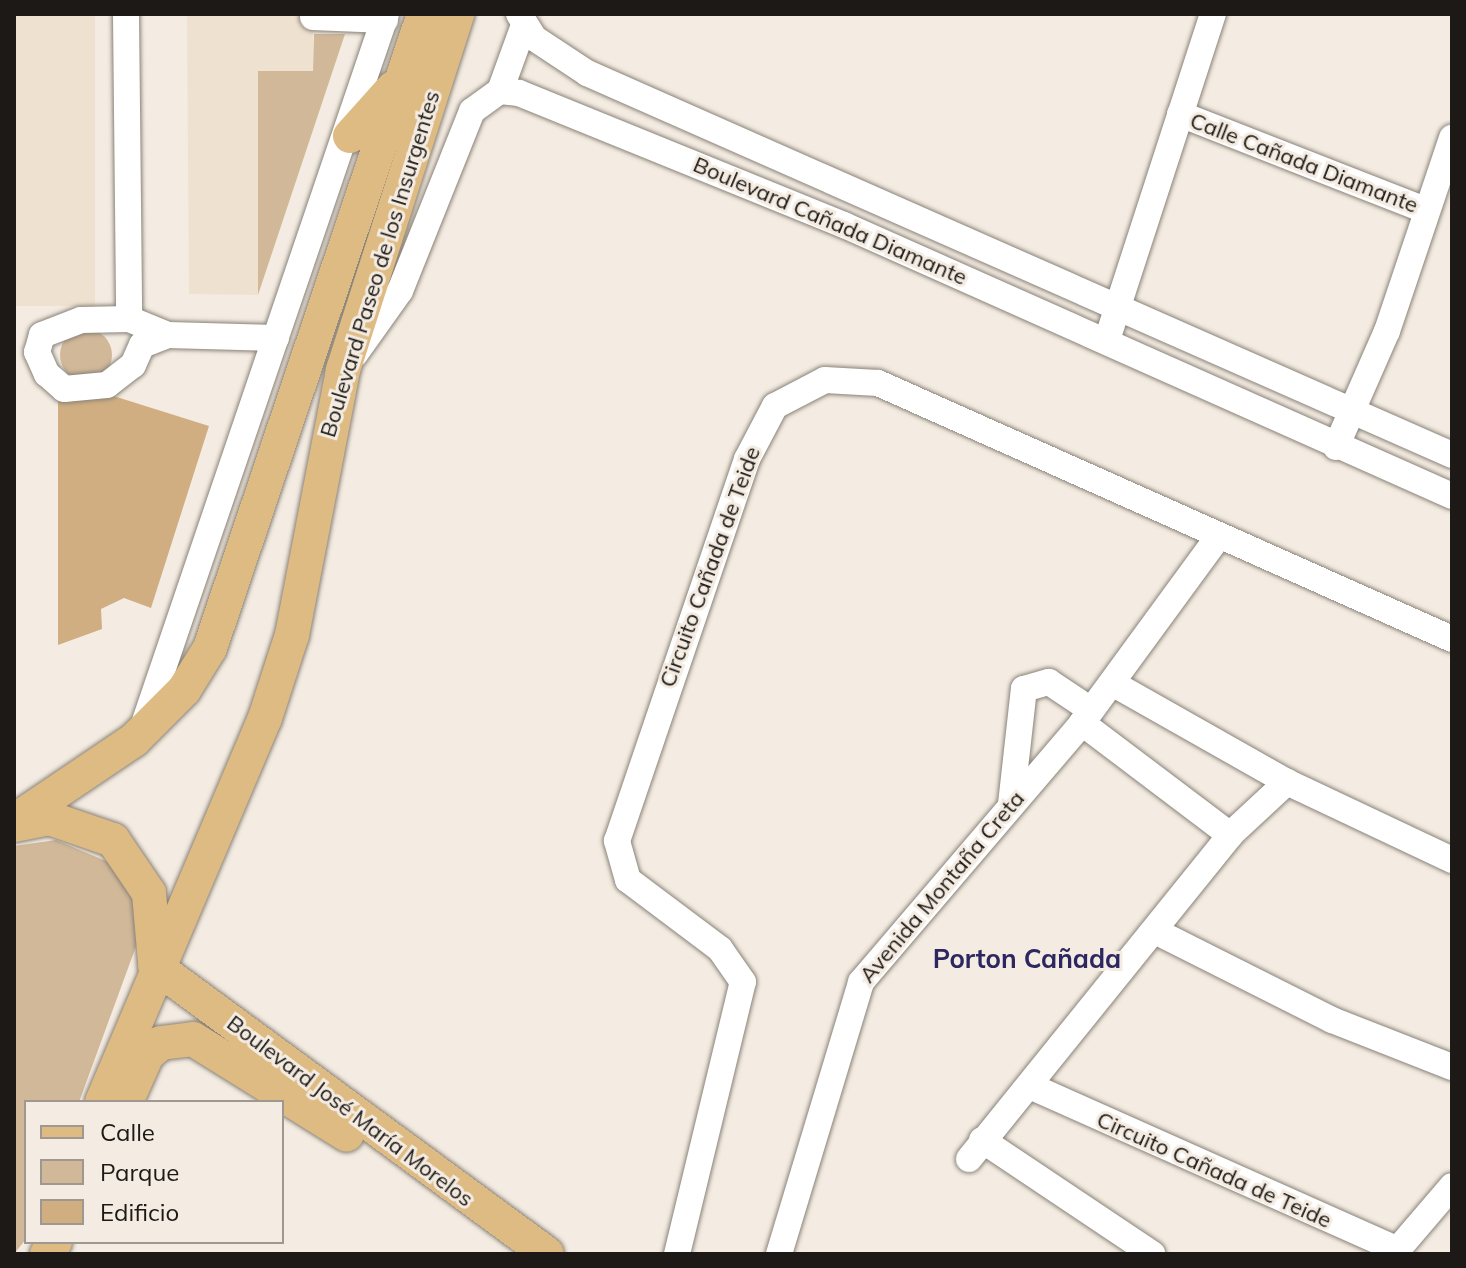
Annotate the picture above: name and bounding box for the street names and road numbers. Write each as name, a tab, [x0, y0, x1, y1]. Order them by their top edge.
street label: Boulevard Paseo de los Insurgentes	[315, 88, 445, 440]
street label: Calle Cañada Diamante	[1186, 107, 1422, 219]
street label: Boulevard Cañada Diamante	[689, 151, 971, 291]
street label: Circuito Cañada de Teide	[654, 443, 766, 691]
street label: Avenida Montaña Creta	[854, 786, 1030, 988]
street label: Boulevard José María Morelos	[222, 1010, 478, 1212]
street label: Circuito Cañada de Teide	[1093, 1106, 1335, 1234]

